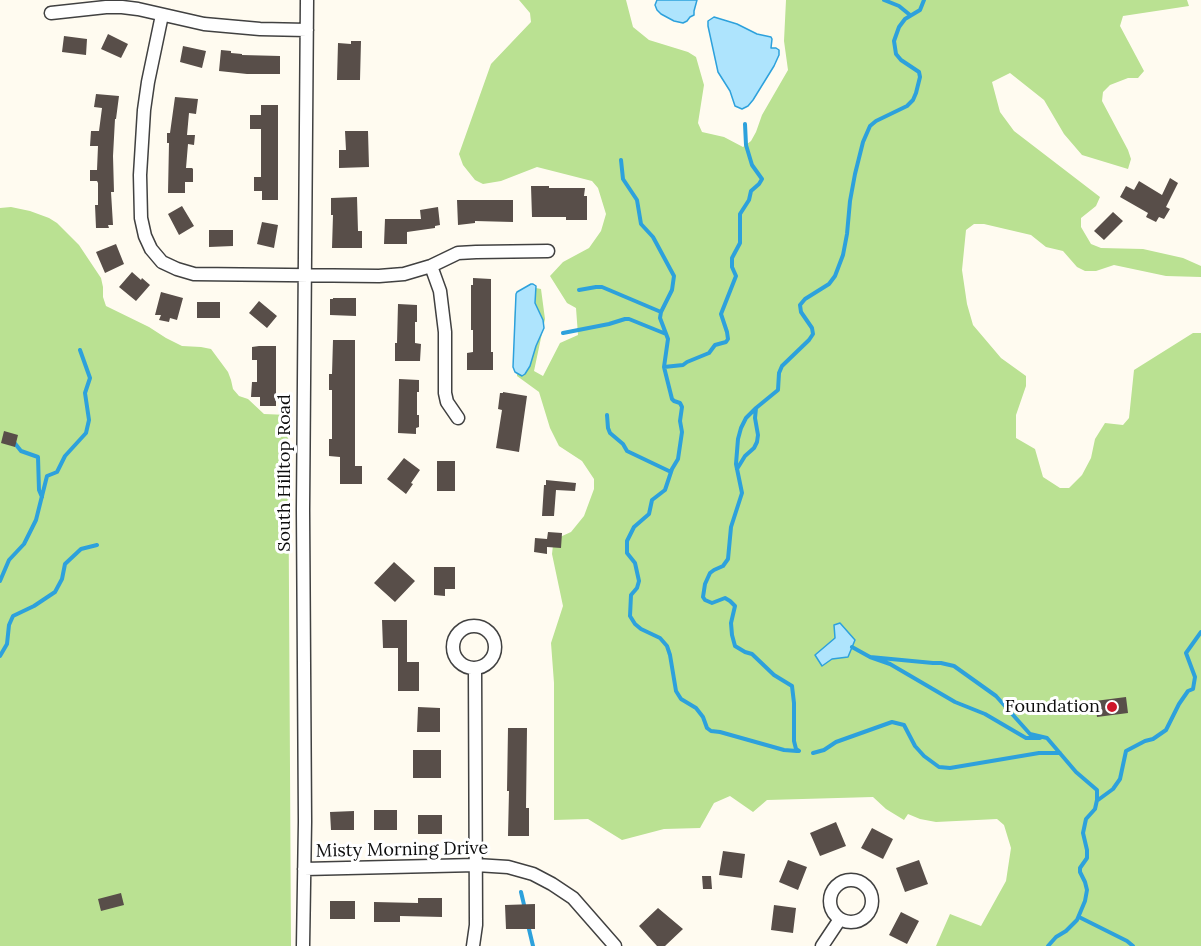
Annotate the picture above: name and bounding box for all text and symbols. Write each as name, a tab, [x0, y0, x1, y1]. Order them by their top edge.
street label: South Hilltop Road	[274, 394, 296, 552]
place label: Foundation	[1005, 696, 1100, 718]
marker: Foundation	[1105, 700, 1119, 714]
street label: Misty Morning Drive	[316, 838, 488, 862]

